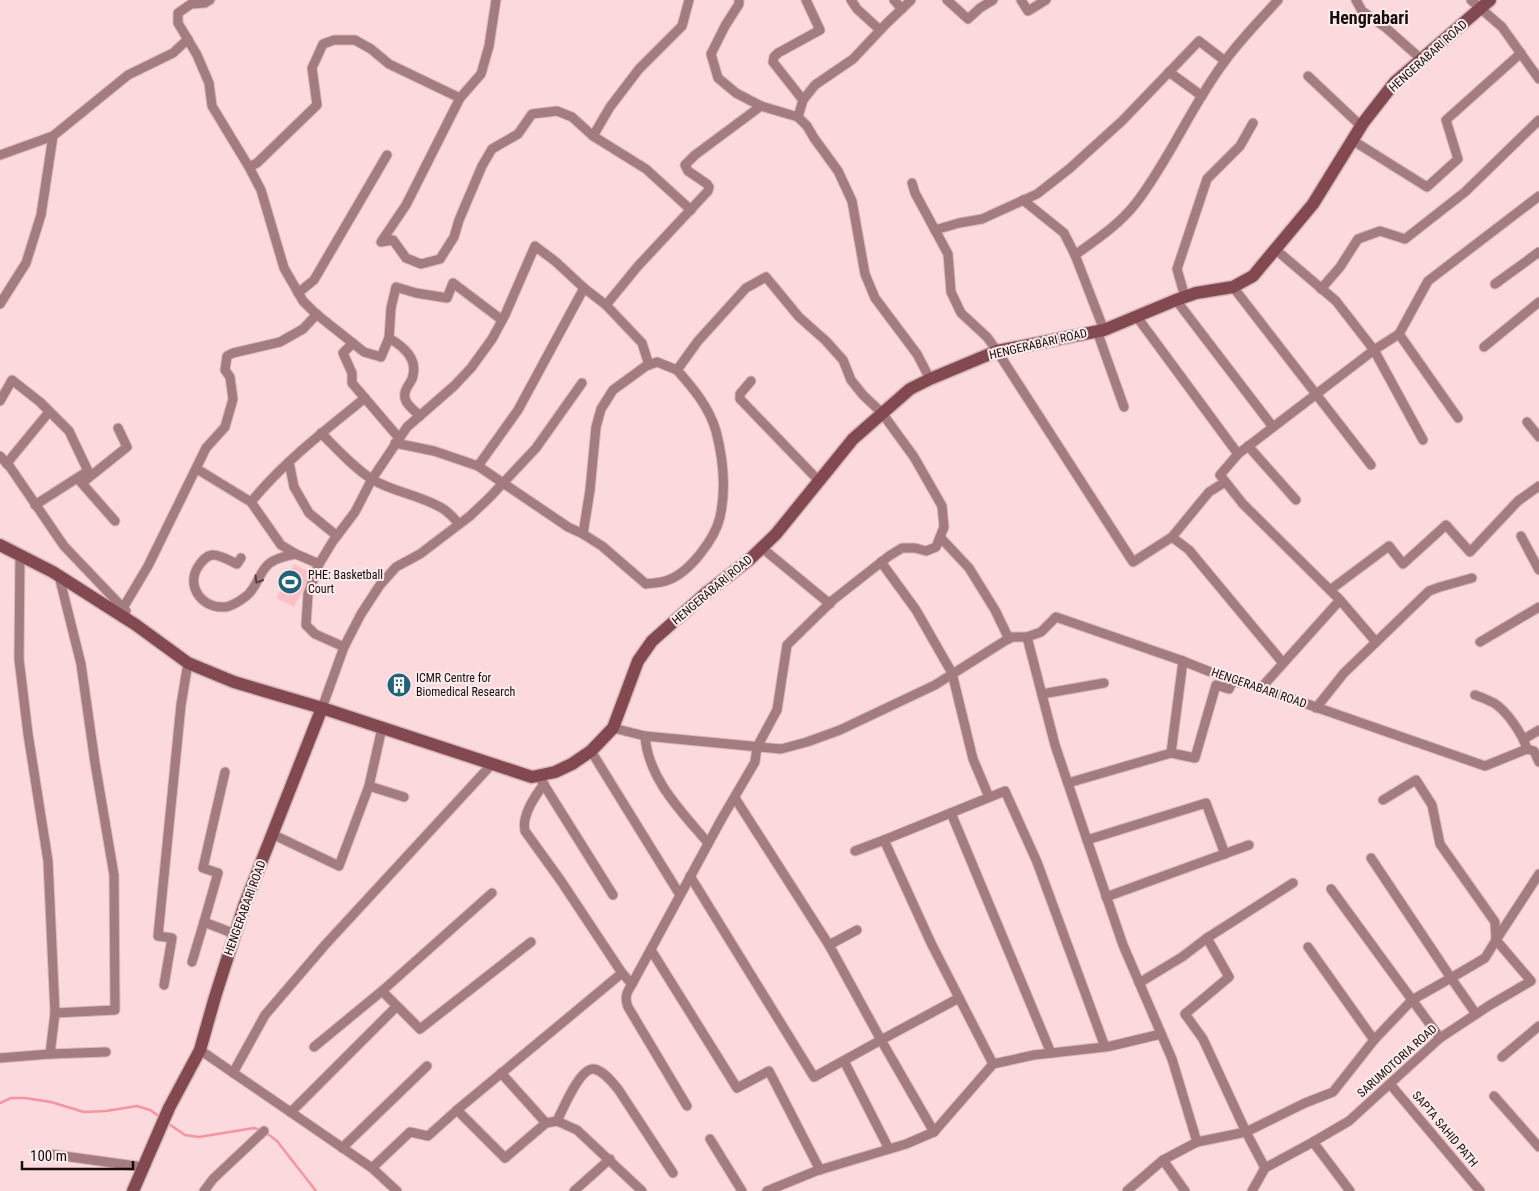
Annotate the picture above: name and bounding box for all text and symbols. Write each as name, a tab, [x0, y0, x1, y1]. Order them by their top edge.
district label: Hengrabari	[1329, 7, 1409, 28]
street label: HENGERABARI ROAD	[1386, 17, 1470, 95]
street label: HENGERABARI ROAD	[988, 326, 1088, 362]
street label: HENGERABARI ROAD	[669, 552, 755, 628]
place label: PHE: Basketball Court	[308, 568, 383, 596]
sports icon: PHE: Basketball Court	[277, 569, 303, 595]
one-way arrow	[254, 575, 264, 584]
street label: HENGERABARI ROAD	[1209, 665, 1309, 711]
place label: ICMR Centre for Biomedical Research	[416, 671, 515, 699]
building icon: ICMR Centre for Biomedical Research	[386, 672, 412, 698]
street label: HENGERABARI ROAD	[221, 858, 269, 957]
street label: SARUMOTORIA ROAD	[1354, 1022, 1440, 1100]
street label: SAPTA SAHID PATH	[1409, 1088, 1481, 1170]
scale bar	[22, 1138, 134, 1170]
text: 100 m	[30, 1147, 67, 1165]

